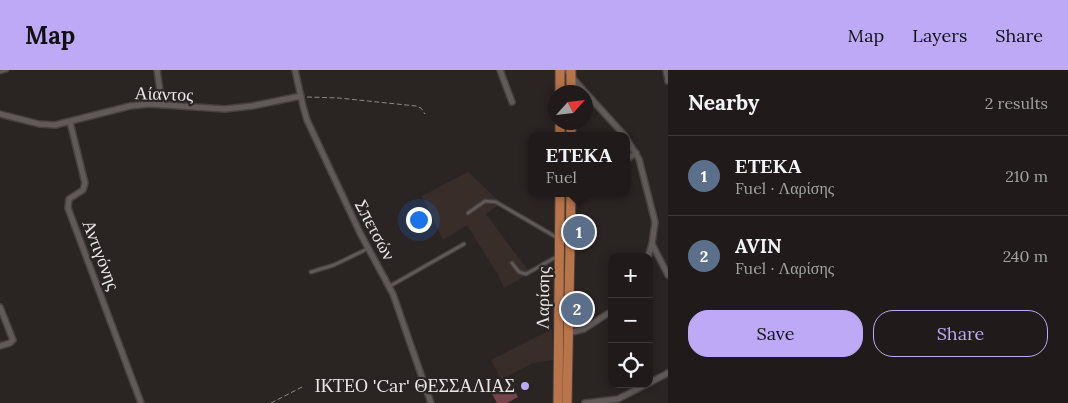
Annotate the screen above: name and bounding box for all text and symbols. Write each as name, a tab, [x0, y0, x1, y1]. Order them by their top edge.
text: Map	[25, 20, 75, 51]
text: Map	[848, 24, 884, 47]
text: Layers	[912, 24, 967, 47]
text: Share	[995, 24, 1043, 47]
street label: Αίαντος	[134, 81, 194, 106]
north arrow	[548, 85, 593, 130]
text: Nearby	[688, 89, 759, 116]
text: 2 results	[985, 93, 1048, 113]
popup	[528, 132, 630, 197]
text: ΕΤΕΚΑ	[546, 143, 612, 167]
text: ΕΤΕΚΑ	[735, 154, 802, 178]
text: 1	[701, 166, 707, 186]
text: 210 m	[1005, 166, 1048, 186]
text: Fuel	[546, 167, 577, 187]
text: Fuel · Λαρίσης	[735, 178, 834, 198]
street label: Σπετσών	[350, 195, 401, 264]
your location	[406, 207, 432, 233]
pin: 1	[563, 213, 595, 251]
street label: Αντιγόνης	[78, 216, 125, 293]
text: AVIN	[735, 234, 782, 258]
text: 2	[700, 246, 708, 266]
text: 240 m	[1003, 246, 1048, 266]
map controls	[608, 253, 653, 388]
button: +	[608, 253, 653, 298]
text: Fuel · Λαρίσης	[735, 258, 834, 278]
street label: Λαρίσης	[530, 267, 555, 329]
pin: 2	[561, 290, 593, 328]
button: −	[608, 298, 653, 343]
button: Save	[688, 310, 863, 357]
button: Share	[873, 310, 1048, 357]
button: locate	[608, 343, 653, 388]
place label: ΙΚΤΕΟ 'Car' ΘΕΣΣΑΛΙΑΣ	[315, 374, 515, 397]
marker: ΙΚΤΕΟ 'Car' ΘΕΣΣΑΛΙΑΣ	[519, 380, 531, 392]

